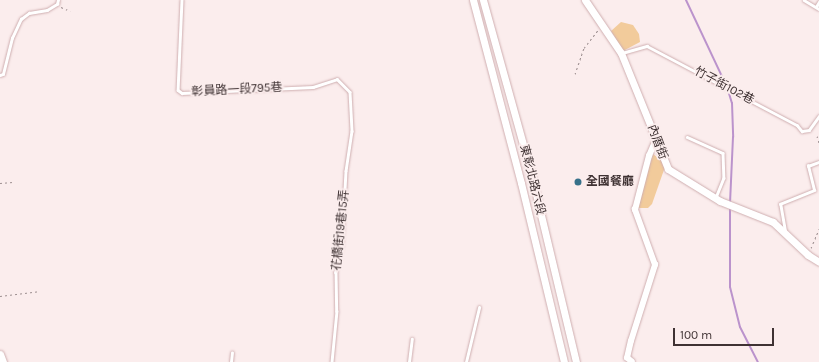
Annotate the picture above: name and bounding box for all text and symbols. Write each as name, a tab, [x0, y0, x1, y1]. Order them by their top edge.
street label: 竹子街102巷	[691, 64, 757, 108]
street label: 彰員路一段795巷	[191, 80, 283, 100]
street label: 內厝街	[644, 123, 670, 161]
street label: 東彰北路六段	[516, 143, 548, 217]
place label: 全國餐廳	[586, 175, 634, 189]
marker: 全國餐廳	[573, 177, 583, 187]
street label: 花橋街19巷15弄	[330, 189, 352, 271]
scale bar	[675, 320, 776, 346]
text: 100 m	[680, 328, 712, 342]

